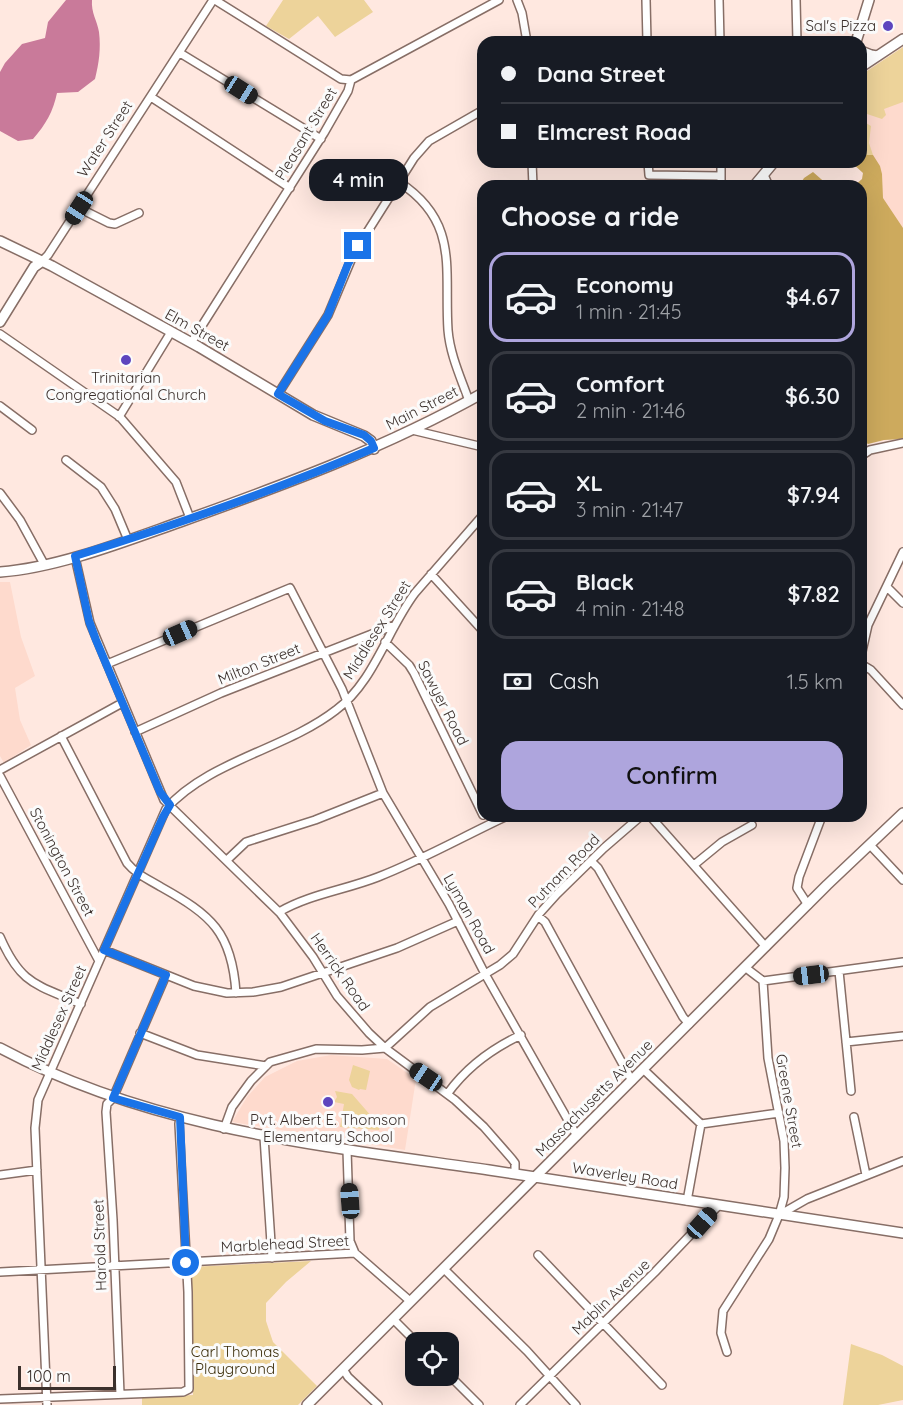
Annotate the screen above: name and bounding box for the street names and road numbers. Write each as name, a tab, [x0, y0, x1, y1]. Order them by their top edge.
street label: Pleasant Street	[270, 84, 341, 184]
street label: Water Street	[73, 97, 136, 181]
street label: Elm Street	[162, 304, 233, 355]
street label: Main Street	[383, 381, 461, 434]
street label: Middlesex Street	[338, 577, 415, 683]
street label: Milton Street	[215, 638, 303, 689]
street label: Sawyer Road	[414, 657, 473, 748]
street label: Stonington Street	[26, 804, 99, 919]
street label: Putnam Road	[524, 830, 604, 912]
street label: Lyman Road	[440, 870, 499, 957]
street label: Herrick Road	[306, 929, 374, 1014]
street label: Middlesex Street	[27, 962, 90, 1073]
street label: Massachusetts Avenue	[531, 1035, 656, 1160]
street label: Greene Street	[772, 1052, 807, 1149]
street label: Waverley Road	[571, 1158, 679, 1193]
street label: Harold Street	[88, 1199, 111, 1291]
street label: Marblehead Street	[220, 1231, 350, 1256]
street label: Mablin Avenue	[568, 1255, 654, 1339]

